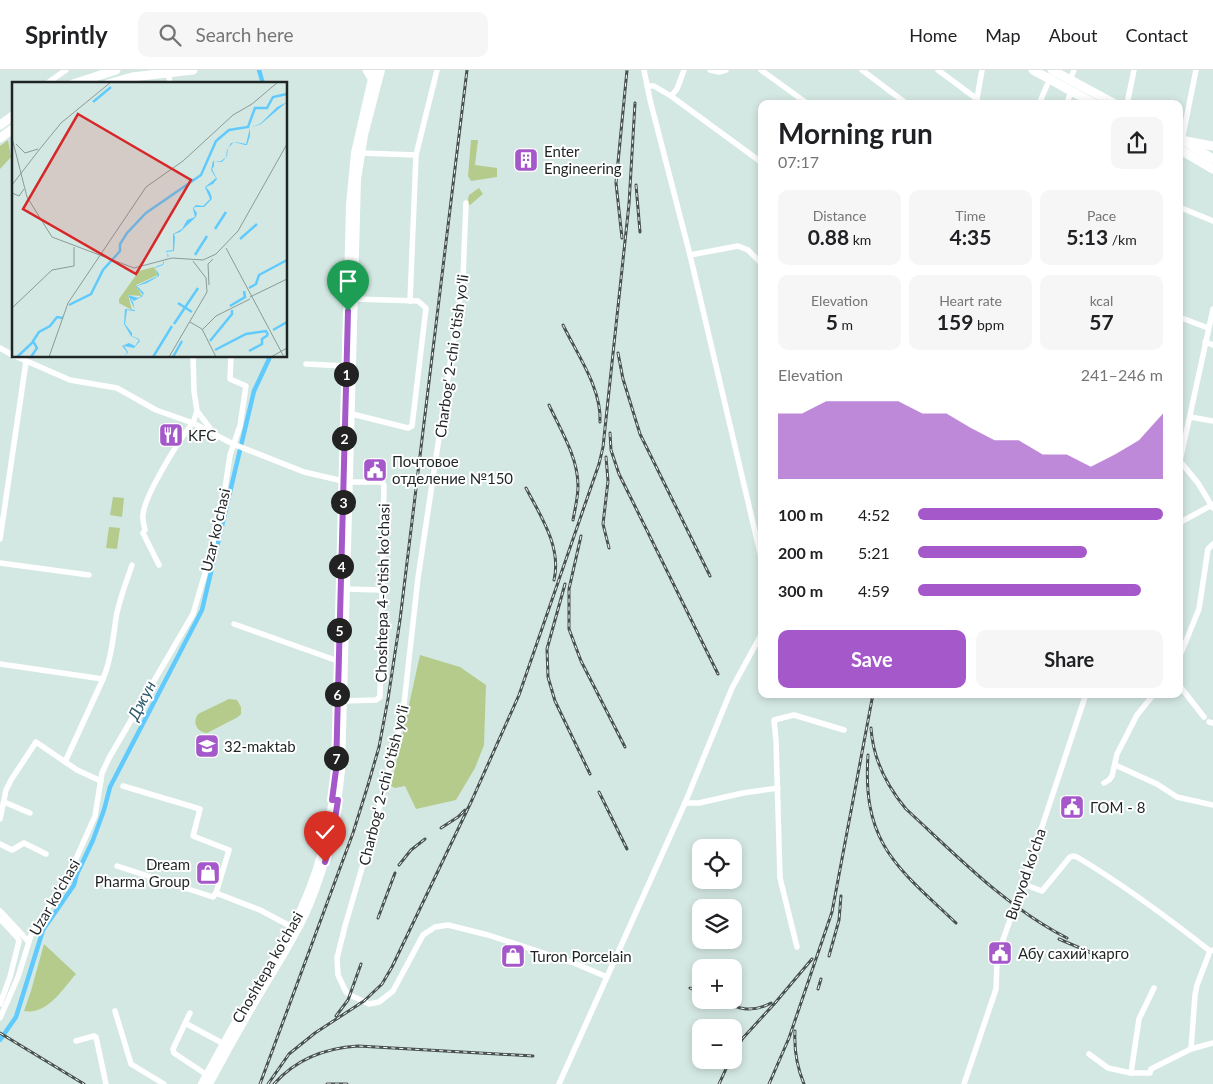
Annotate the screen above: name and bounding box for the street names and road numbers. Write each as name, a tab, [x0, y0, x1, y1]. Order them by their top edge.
street label: Charbog' 2-chi o'tish yo'li	[431, 273, 471, 439]
street label: Uzar ko'chasi	[197, 486, 233, 574]
street label: Choshtepa 4-o'tish ko'chasi	[371, 503, 393, 683]
street label: Charbog' 2-chi o'tish yo'li	[354, 703, 412, 867]
street label: Bunyod ko'cha	[1001, 826, 1049, 922]
street label: Uzar ko'chasi	[25, 856, 83, 938]
street label: Choshtepa ko'chasi	[228, 908, 306, 1026]

